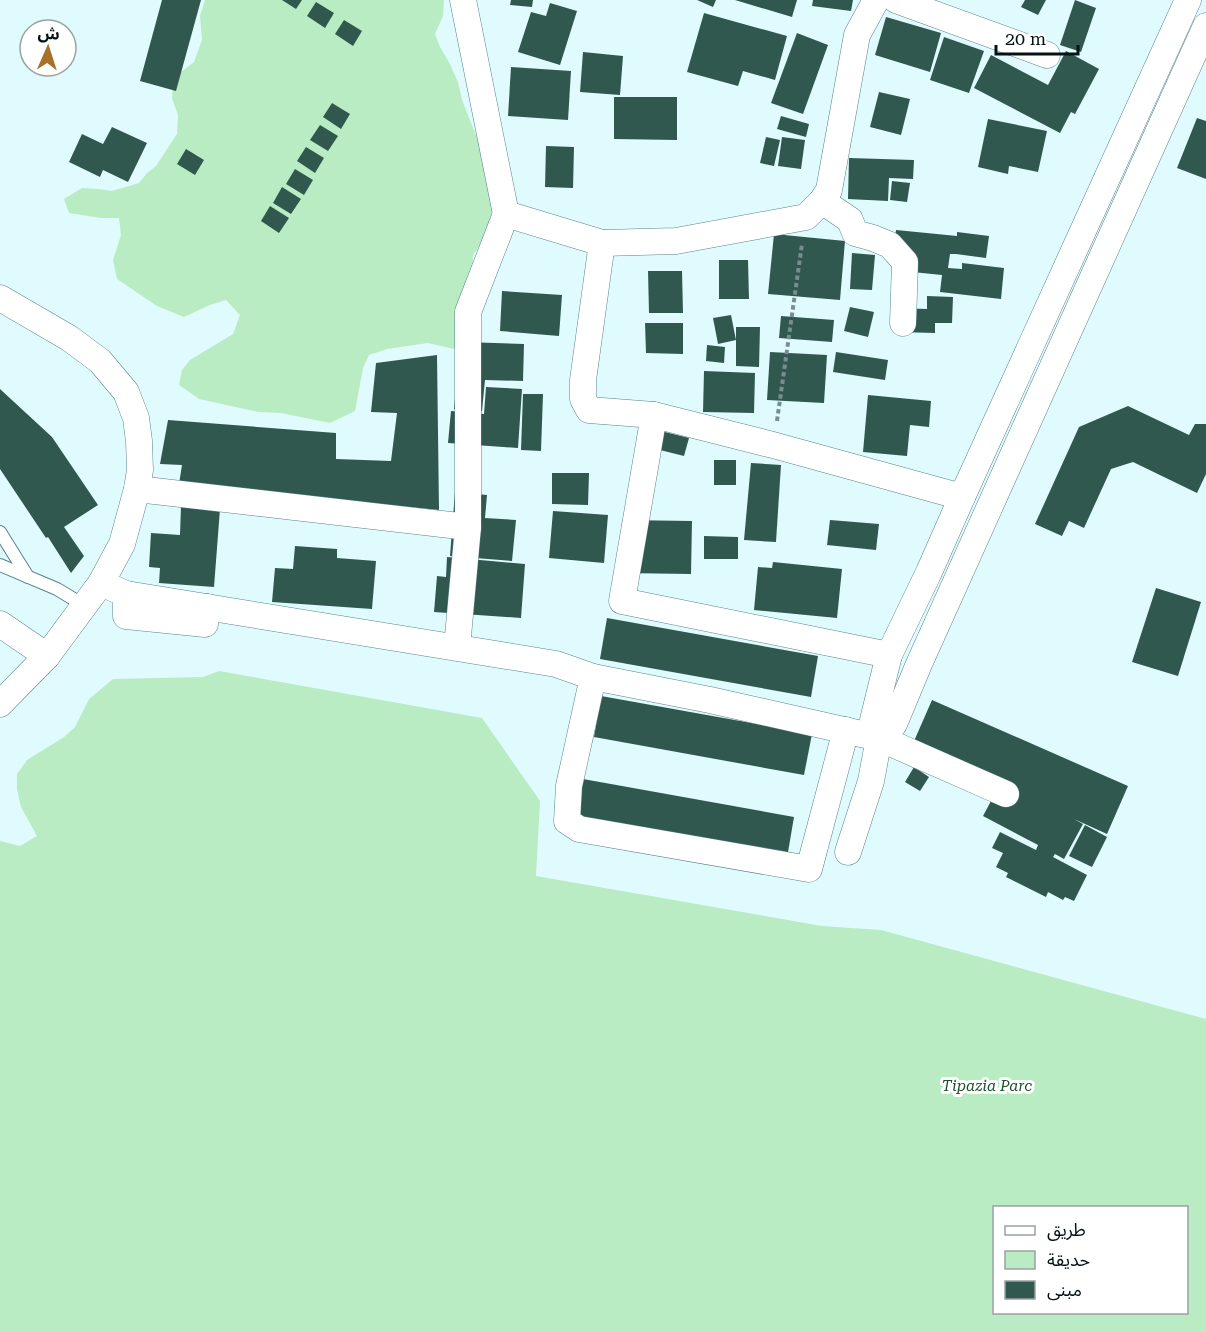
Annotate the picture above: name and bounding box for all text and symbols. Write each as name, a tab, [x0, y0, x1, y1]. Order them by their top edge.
north arrow	[18, 18, 78, 78]
scale bar	[996, 18, 1078, 56]
text: ش	[37, 23, 60, 44]
text: 20 m	[1005, 28, 1046, 49]
park label: Tipazia Parc	[942, 1077, 1032, 1095]
legend	[993, 1206, 1188, 1314]
text: طريق	[1047, 1219, 1086, 1241]
text: حديقة	[1047, 1249, 1090, 1270]
text: مبنى	[1047, 1279, 1082, 1301]

